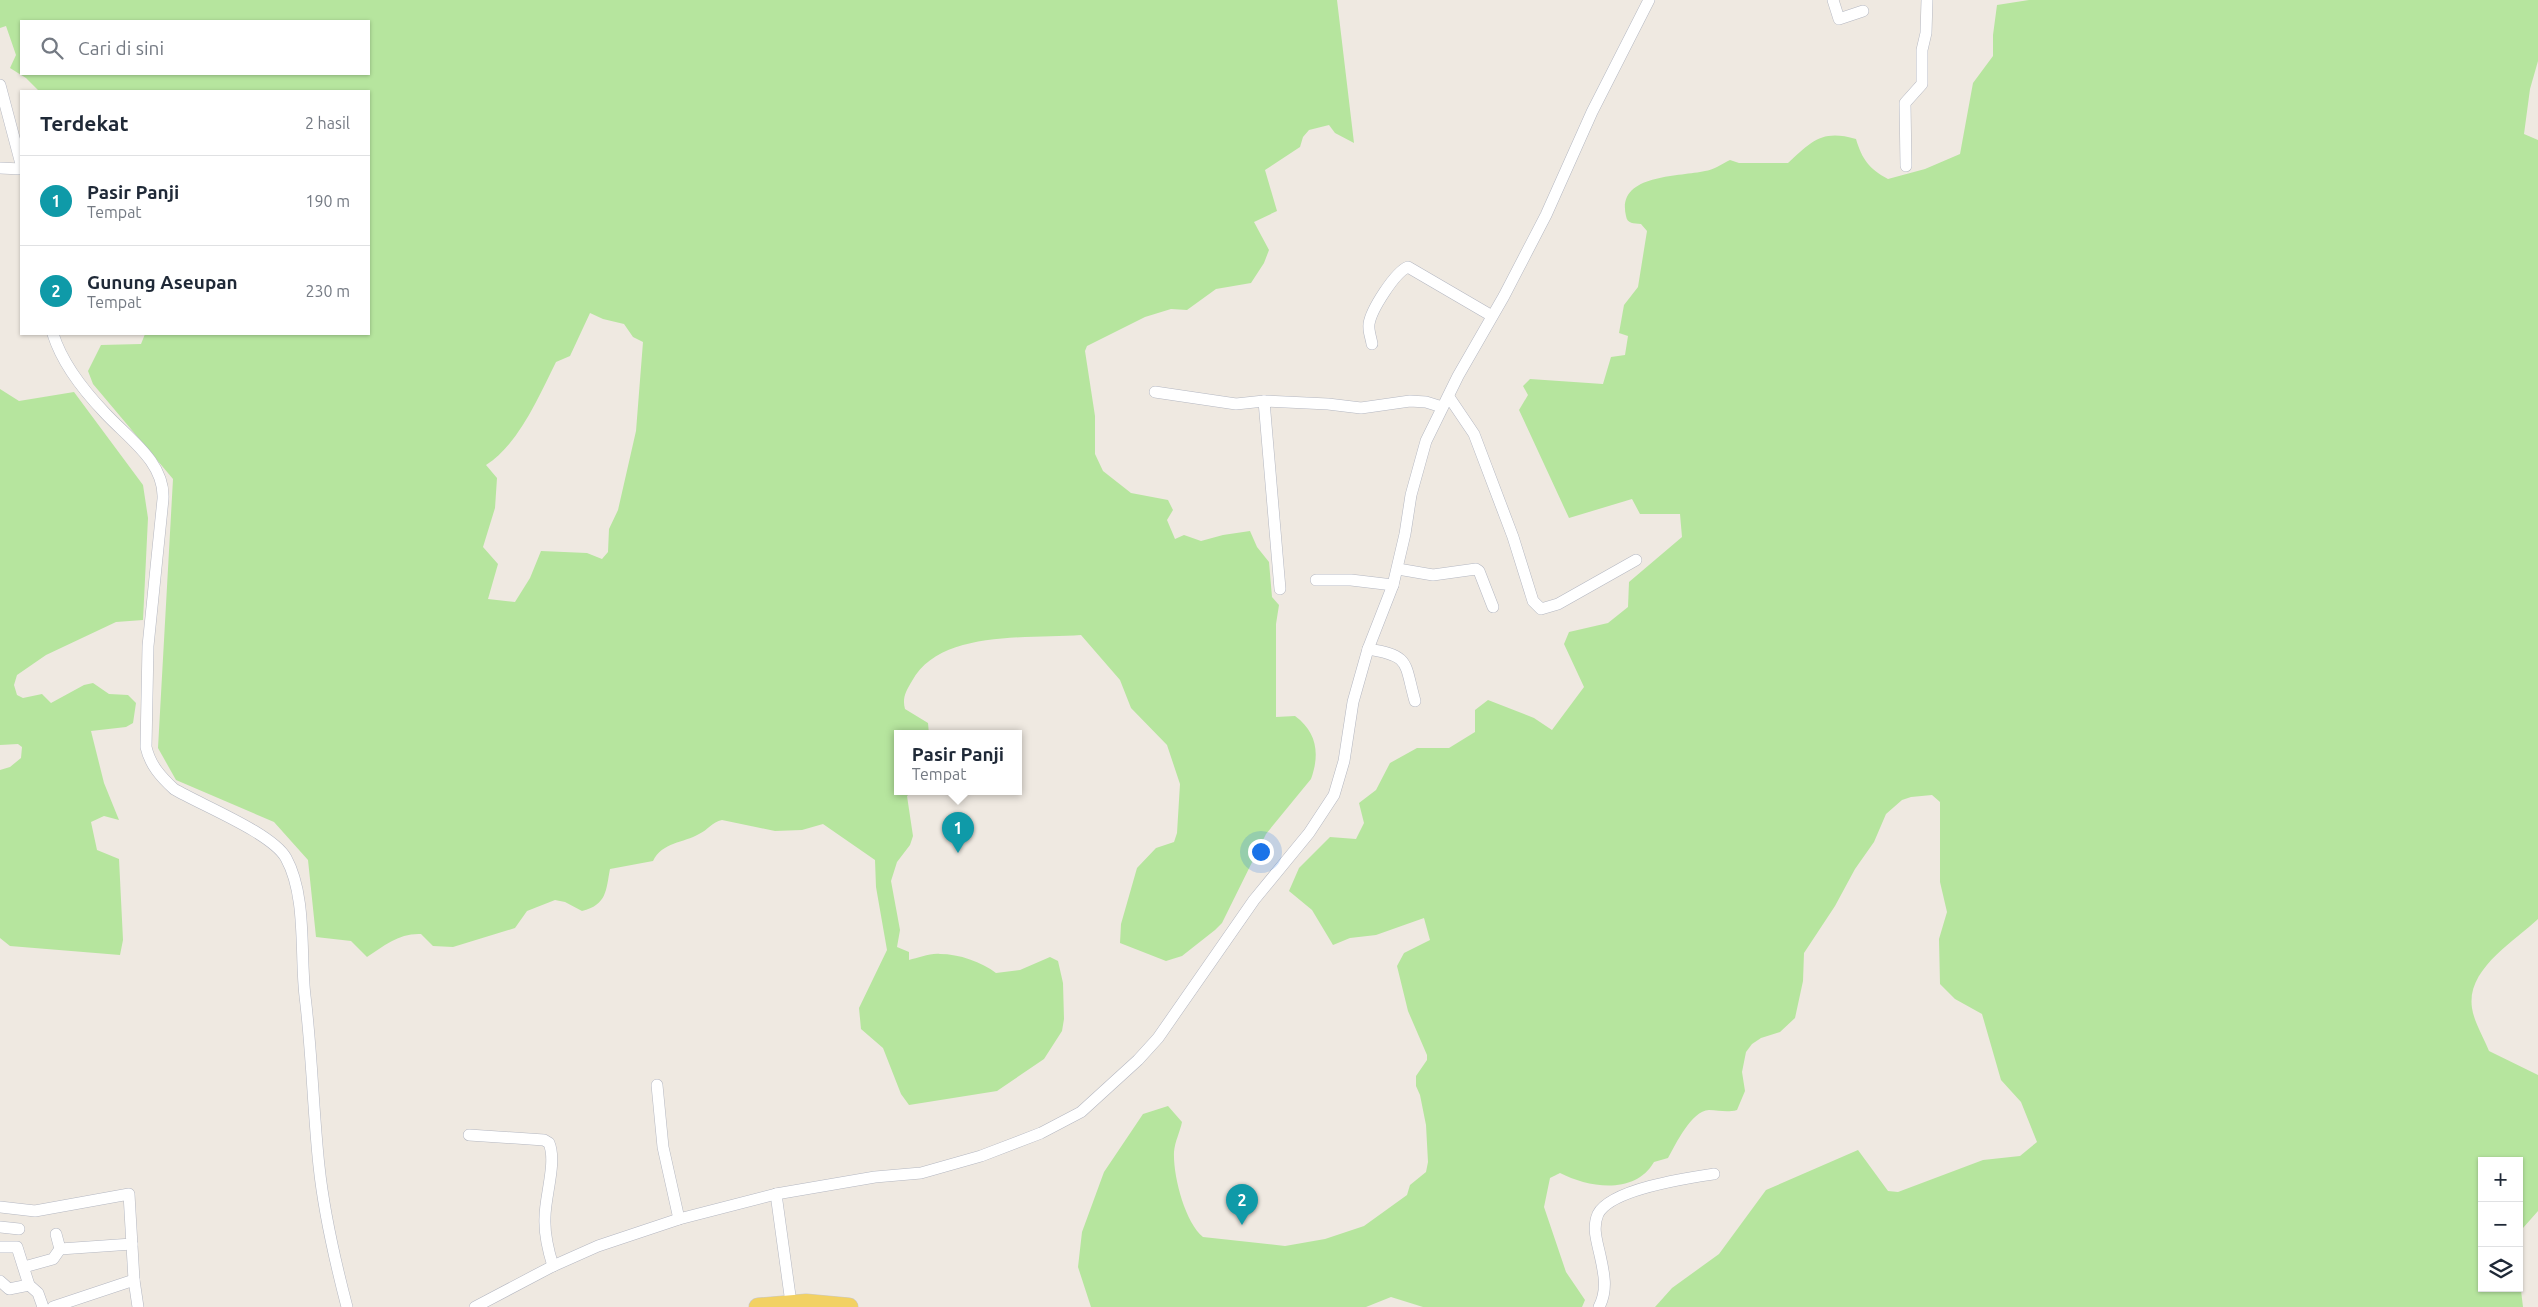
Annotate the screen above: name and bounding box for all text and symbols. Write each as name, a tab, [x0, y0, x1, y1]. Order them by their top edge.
search box	[20, 20, 370, 75]
icon: search	[38, 34, 66, 62]
text: Cari di sini	[78, 37, 164, 59]
text: Terdekat	[40, 111, 128, 135]
text: 2 hasil	[305, 114, 350, 132]
text: Pasir Panji	[87, 181, 179, 203]
text: 1	[51, 192, 61, 210]
text: 190 m	[305, 192, 350, 210]
text: Tempat	[87, 203, 142, 221]
text: Gunung Aseupan	[87, 271, 238, 293]
text: 2	[51, 282, 61, 300]
text: 230 m	[305, 282, 350, 300]
text: Tempat	[87, 293, 142, 311]
popup	[894, 730, 1022, 795]
text: Pasir Panji	[912, 743, 1004, 765]
text: Tempat	[912, 765, 967, 783]
pin: 1	[942, 812, 974, 853]
your location	[1248, 839, 1274, 865]
map controls	[2478, 1157, 2523, 1292]
button: +	[2478, 1157, 2523, 1202]
pin: 2	[1226, 1184, 1258, 1225]
button: −	[2478, 1202, 2523, 1247]
button: layers	[2478, 1247, 2523, 1292]

